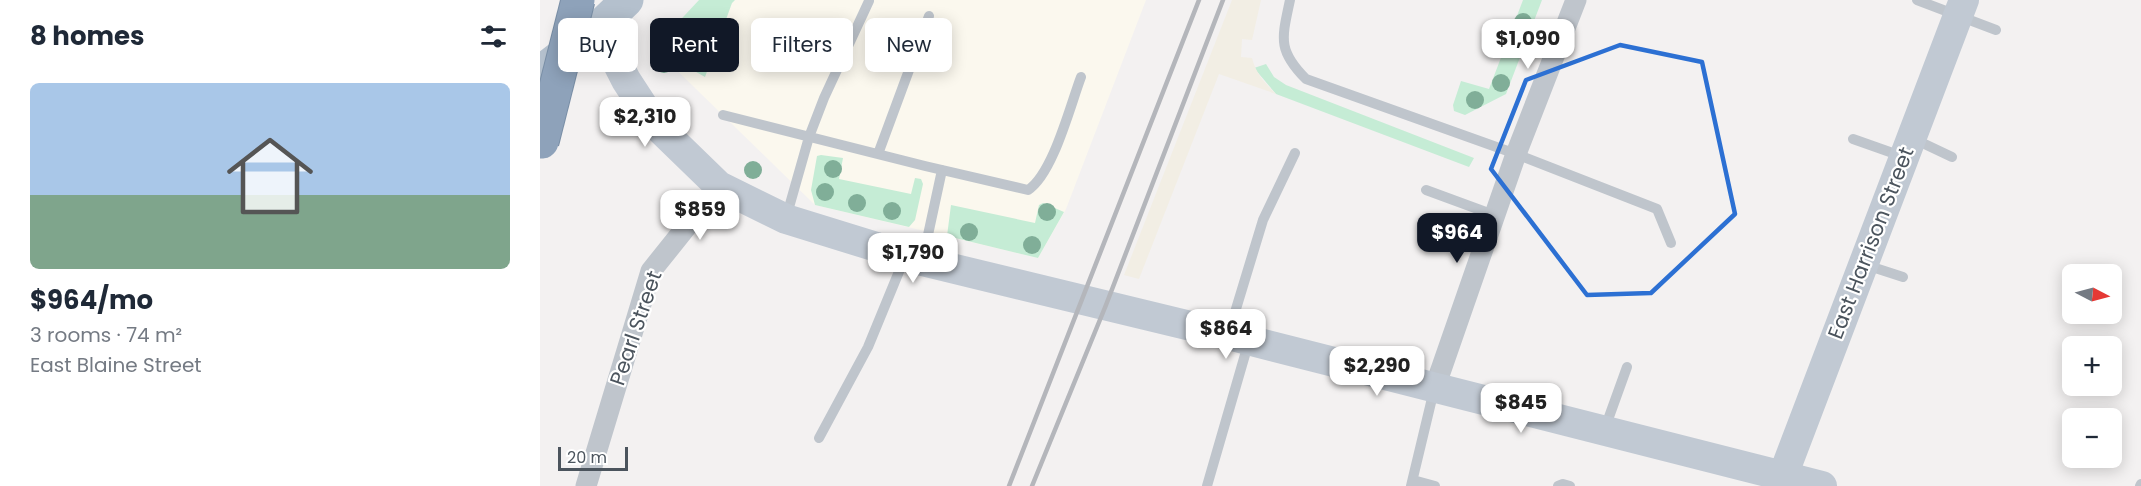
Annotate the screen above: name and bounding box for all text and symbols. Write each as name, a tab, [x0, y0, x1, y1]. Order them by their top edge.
text: 8 homes	[30, 18, 145, 54]
chip: Buy	[558, 18, 638, 72]
chip: Rent	[650, 18, 739, 72]
chip: Filters	[751, 18, 853, 72]
chip: New	[865, 18, 952, 72]
pin: $1,090	[1479, 19, 1577, 70]
icon: filters	[477, 20, 510, 53]
text: $1,090	[1496, 24, 1560, 52]
pin: $2,310	[596, 97, 694, 148]
text: $2,310	[614, 102, 676, 130]
icon: home	[216, 122, 324, 230]
street label: East Harrison Street	[1820, 143, 1921, 343]
pin: $859	[664, 190, 736, 241]
text: $859	[674, 195, 726, 223]
pin: $964	[1421, 213, 1493, 264]
text: $964	[1431, 218, 1483, 246]
pin: $1,790	[864, 233, 962, 284]
text: $1,790	[882, 238, 944, 266]
north arrow	[2062, 264, 2122, 324]
map controls	[2062, 264, 2122, 468]
street label: Pearl Street	[602, 267, 669, 389]
text: $964/mo	[30, 282, 153, 318]
pin: $864	[1190, 309, 1262, 360]
text: $864	[1200, 314, 1252, 342]
text: 3 rooms · 74 m²	[30, 321, 182, 349]
button: +	[2062, 336, 2122, 396]
pin: $2,290	[1328, 346, 1426, 397]
text: East Blaine Street	[30, 351, 202, 379]
text: $2,290	[1343, 351, 1411, 379]
pin: $845	[1485, 383, 1557, 434]
text: $845	[1495, 388, 1547, 416]
button: −	[2062, 408, 2122, 468]
scale bar	[558, 444, 628, 472]
text: 20 m	[567, 446, 607, 469]

